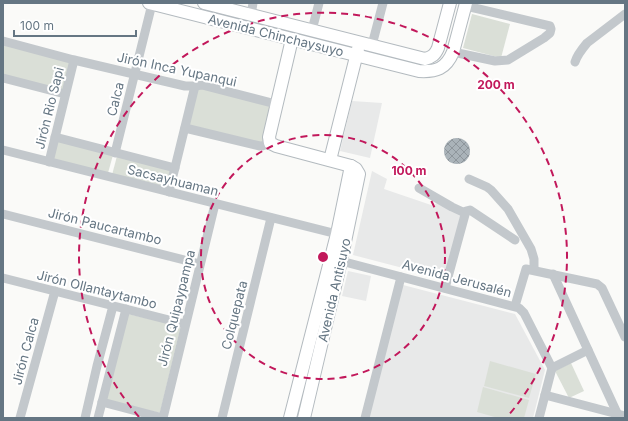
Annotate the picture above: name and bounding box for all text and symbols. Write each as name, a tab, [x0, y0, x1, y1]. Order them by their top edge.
street label: Avenida Chinchaysuyo	[206, 10, 346, 60]
scale bar	[14, 12, 136, 38]
text: 100 m	[20, 18, 54, 33]
street label: Jirón Inca Yupanqui	[116, 49, 238, 89]
street label: Jirón Rio Sapi	[31, 65, 67, 151]
text: 200 m	[477, 77, 515, 92]
street label: Calca	[103, 80, 127, 118]
street label: Sacsayhuaman	[126, 161, 220, 199]
text: 100 m	[391, 163, 427, 178]
street label: Jirón Paucartambo	[47, 204, 164, 248]
street label: Avenida Antisuyo	[314, 236, 354, 343]
street label: Jirón Quipaypampa	[154, 248, 198, 368]
centre of rings	[316, 250, 330, 264]
street label: Avenida Jerusalén	[401, 256, 513, 300]
street label: Jirón Ollantaytambo	[35, 266, 159, 312]
street label: Colquepata	[218, 279, 250, 351]
street label: Jirón Calca	[8, 316, 42, 386]

